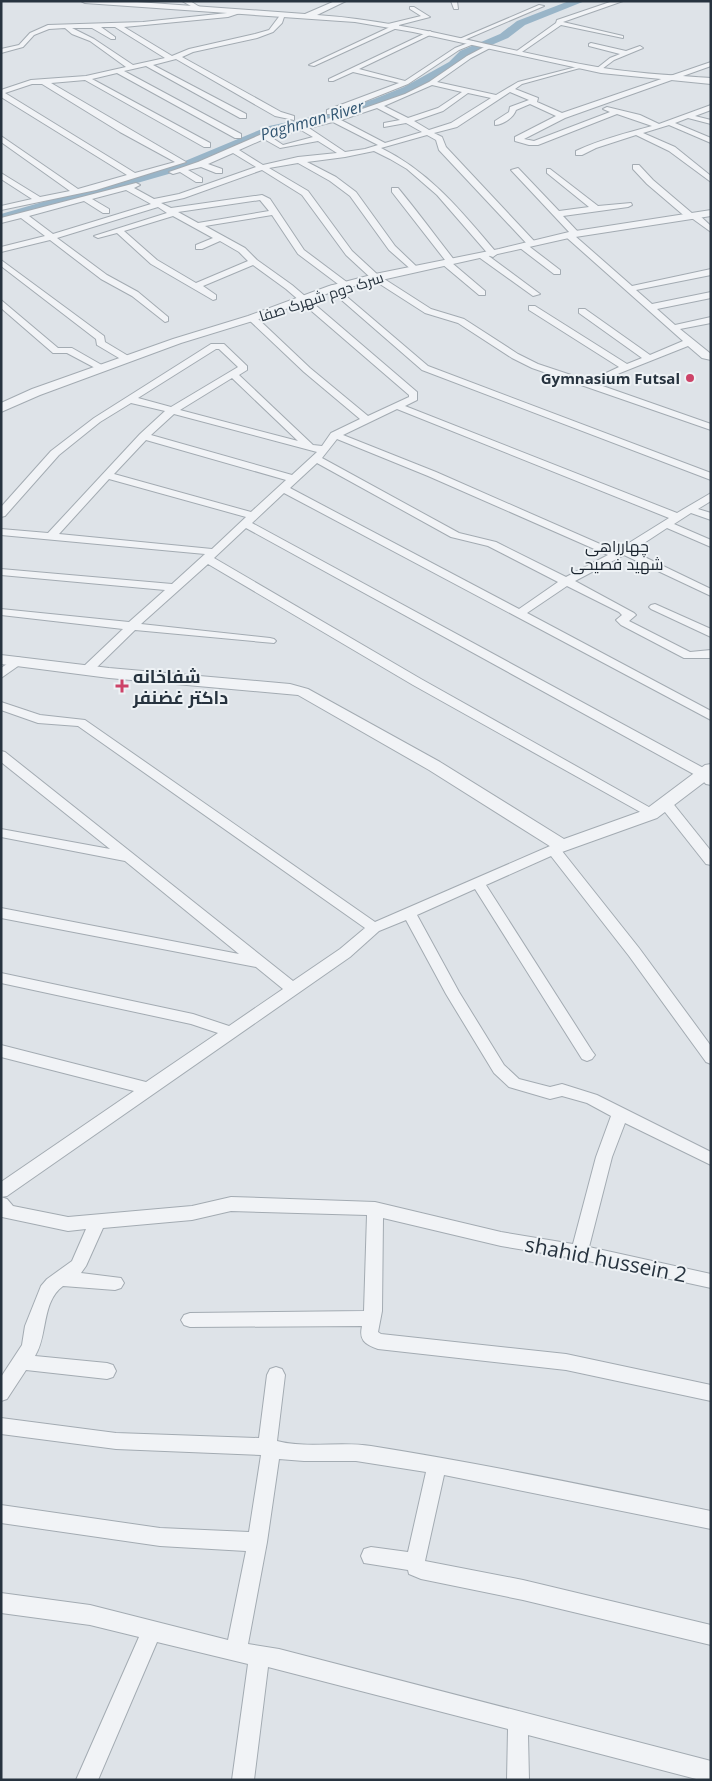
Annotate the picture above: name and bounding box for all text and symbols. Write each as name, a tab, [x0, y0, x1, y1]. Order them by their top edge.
water label: Paghman River	[258, 95, 367, 145]
street label: سرک دوم شهرک صفا	[256, 266, 386, 327]
place label: Gymnasium Futsal	[541, 368, 680, 388]
marker: Gymnasium Futsal	[684, 372, 696, 384]
district label: چهارراهی شهید فصیحی	[570, 535, 664, 575]
place label: شفاخانه داکتر غضنفر	[132, 664, 228, 709]
marker: شفاخانه داکتر غضنفر	[115, 679, 129, 693]
street label: shahid hussein 2	[523, 1230, 689, 1288]

